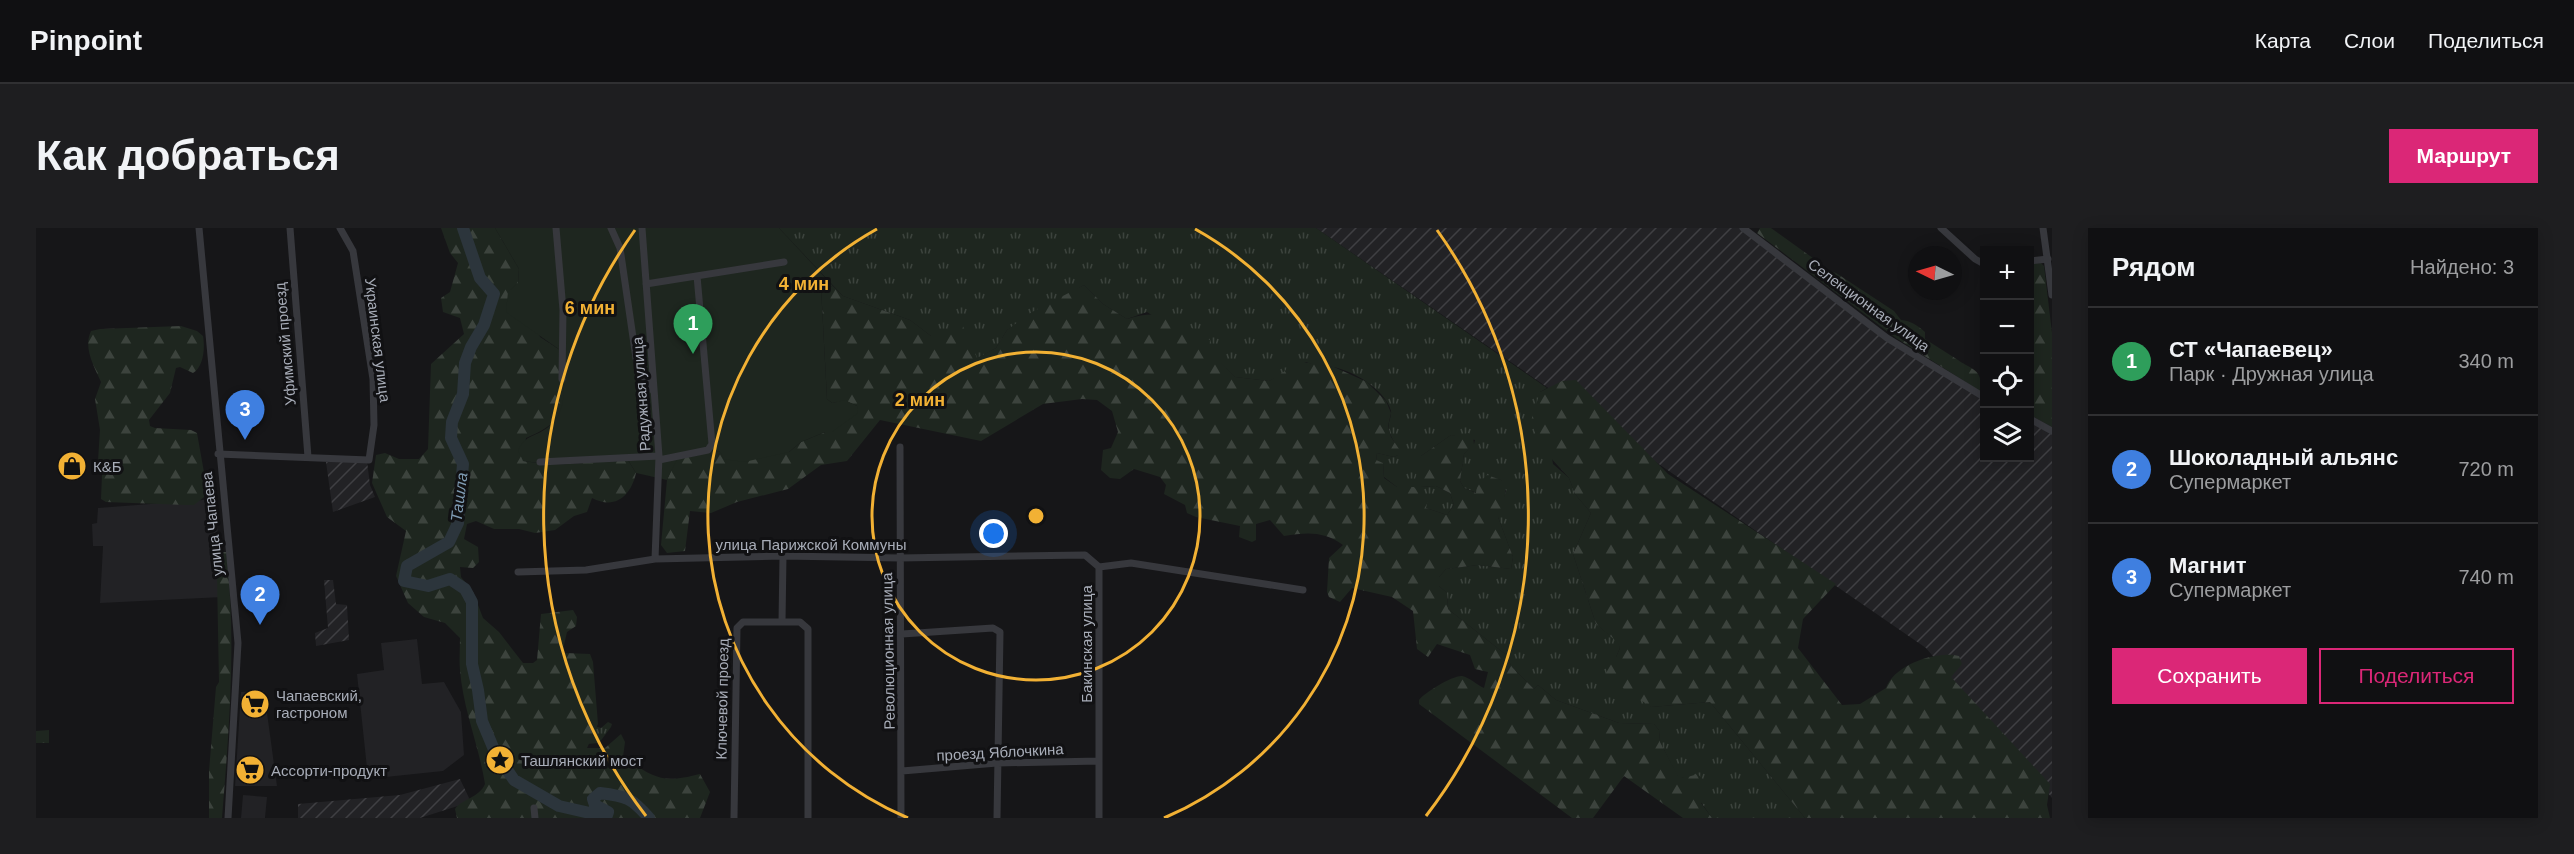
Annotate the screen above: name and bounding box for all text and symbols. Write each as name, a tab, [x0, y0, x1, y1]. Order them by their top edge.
text: Pinpoint	[30, 25, 142, 56]
text: Карта	[2255, 29, 2311, 52]
text: Слои	[2344, 29, 2395, 52]
text: Поделиться	[2428, 29, 2544, 52]
button: Маршрут	[2389, 129, 2538, 183]
text: Как добраться	[36, 132, 340, 179]
north arrow	[1908, 246, 1962, 300]
map controls	[1980, 246, 2034, 462]
button: +	[1980, 246, 2034, 300]
text: Рядом	[2112, 252, 2195, 282]
street label: Селекционная улица	[1805, 255, 1934, 355]
text: Найдено: 3	[2410, 256, 2514, 278]
text: 4 мин	[779, 274, 829, 294]
street label: Украинская улица	[362, 277, 394, 404]
street label: Уфимский проезд	[271, 281, 299, 406]
text: 6 мин	[565, 298, 615, 318]
button: −	[1980, 300, 2034, 354]
pin: 1	[674, 304, 712, 354]
street label: Радужная улица	[628, 336, 653, 452]
text: СТ «Чапаевец»	[2169, 337, 2333, 362]
text: 1	[2126, 350, 2137, 372]
text: 340 m	[2458, 350, 2514, 372]
button: locate	[1980, 354, 2034, 408]
text: Парк · Дружная улица	[2169, 363, 2374, 385]
pin: 3	[226, 390, 264, 440]
text: 2 мин	[895, 390, 945, 410]
button: layers	[1980, 408, 2034, 462]
text: Шоколадный альянс	[2169, 445, 2398, 470]
shop icon: К&Б	[56, 450, 88, 482]
place label: К&Б	[93, 458, 122, 475]
text: 2	[2126, 458, 2137, 480]
text: 720 m	[2458, 458, 2514, 480]
street label: улица Чапаева	[198, 470, 226, 577]
water label: Ташла	[448, 471, 470, 523]
text: Супермаркет	[2169, 471, 2291, 493]
centre of rings	[1026, 506, 1046, 526]
your location	[979, 519, 1008, 548]
street label: улица Парижской Коммуны	[716, 536, 906, 553]
text: Магнит	[2169, 553, 2247, 578]
text: 3	[2126, 566, 2137, 588]
text: 740 m	[2458, 566, 2514, 588]
street label: Революционная улица	[878, 572, 898, 730]
pin: 2	[240, 576, 280, 625]
text: Супермаркет	[2169, 579, 2291, 601]
street label: Бакинская улица	[1078, 585, 1095, 703]
street label: Ключевой проезд	[712, 638, 732, 760]
button: Сохранить	[2112, 648, 2307, 704]
button: Поделиться	[2319, 648, 2514, 704]
place label: Чапаевский, гастроном	[276, 687, 362, 721]
supermarket icon: Чапаевский, гастроном	[239, 688, 271, 720]
street label: проезд Яблочкина	[936, 740, 1065, 764]
place icon: Ташлянский мост	[484, 744, 516, 776]
place label: Ташлянский мост	[521, 752, 643, 769]
supermarket icon: Ассорти-продукт	[234, 754, 266, 786]
place label: Ассорти-продукт	[271, 762, 387, 779]

